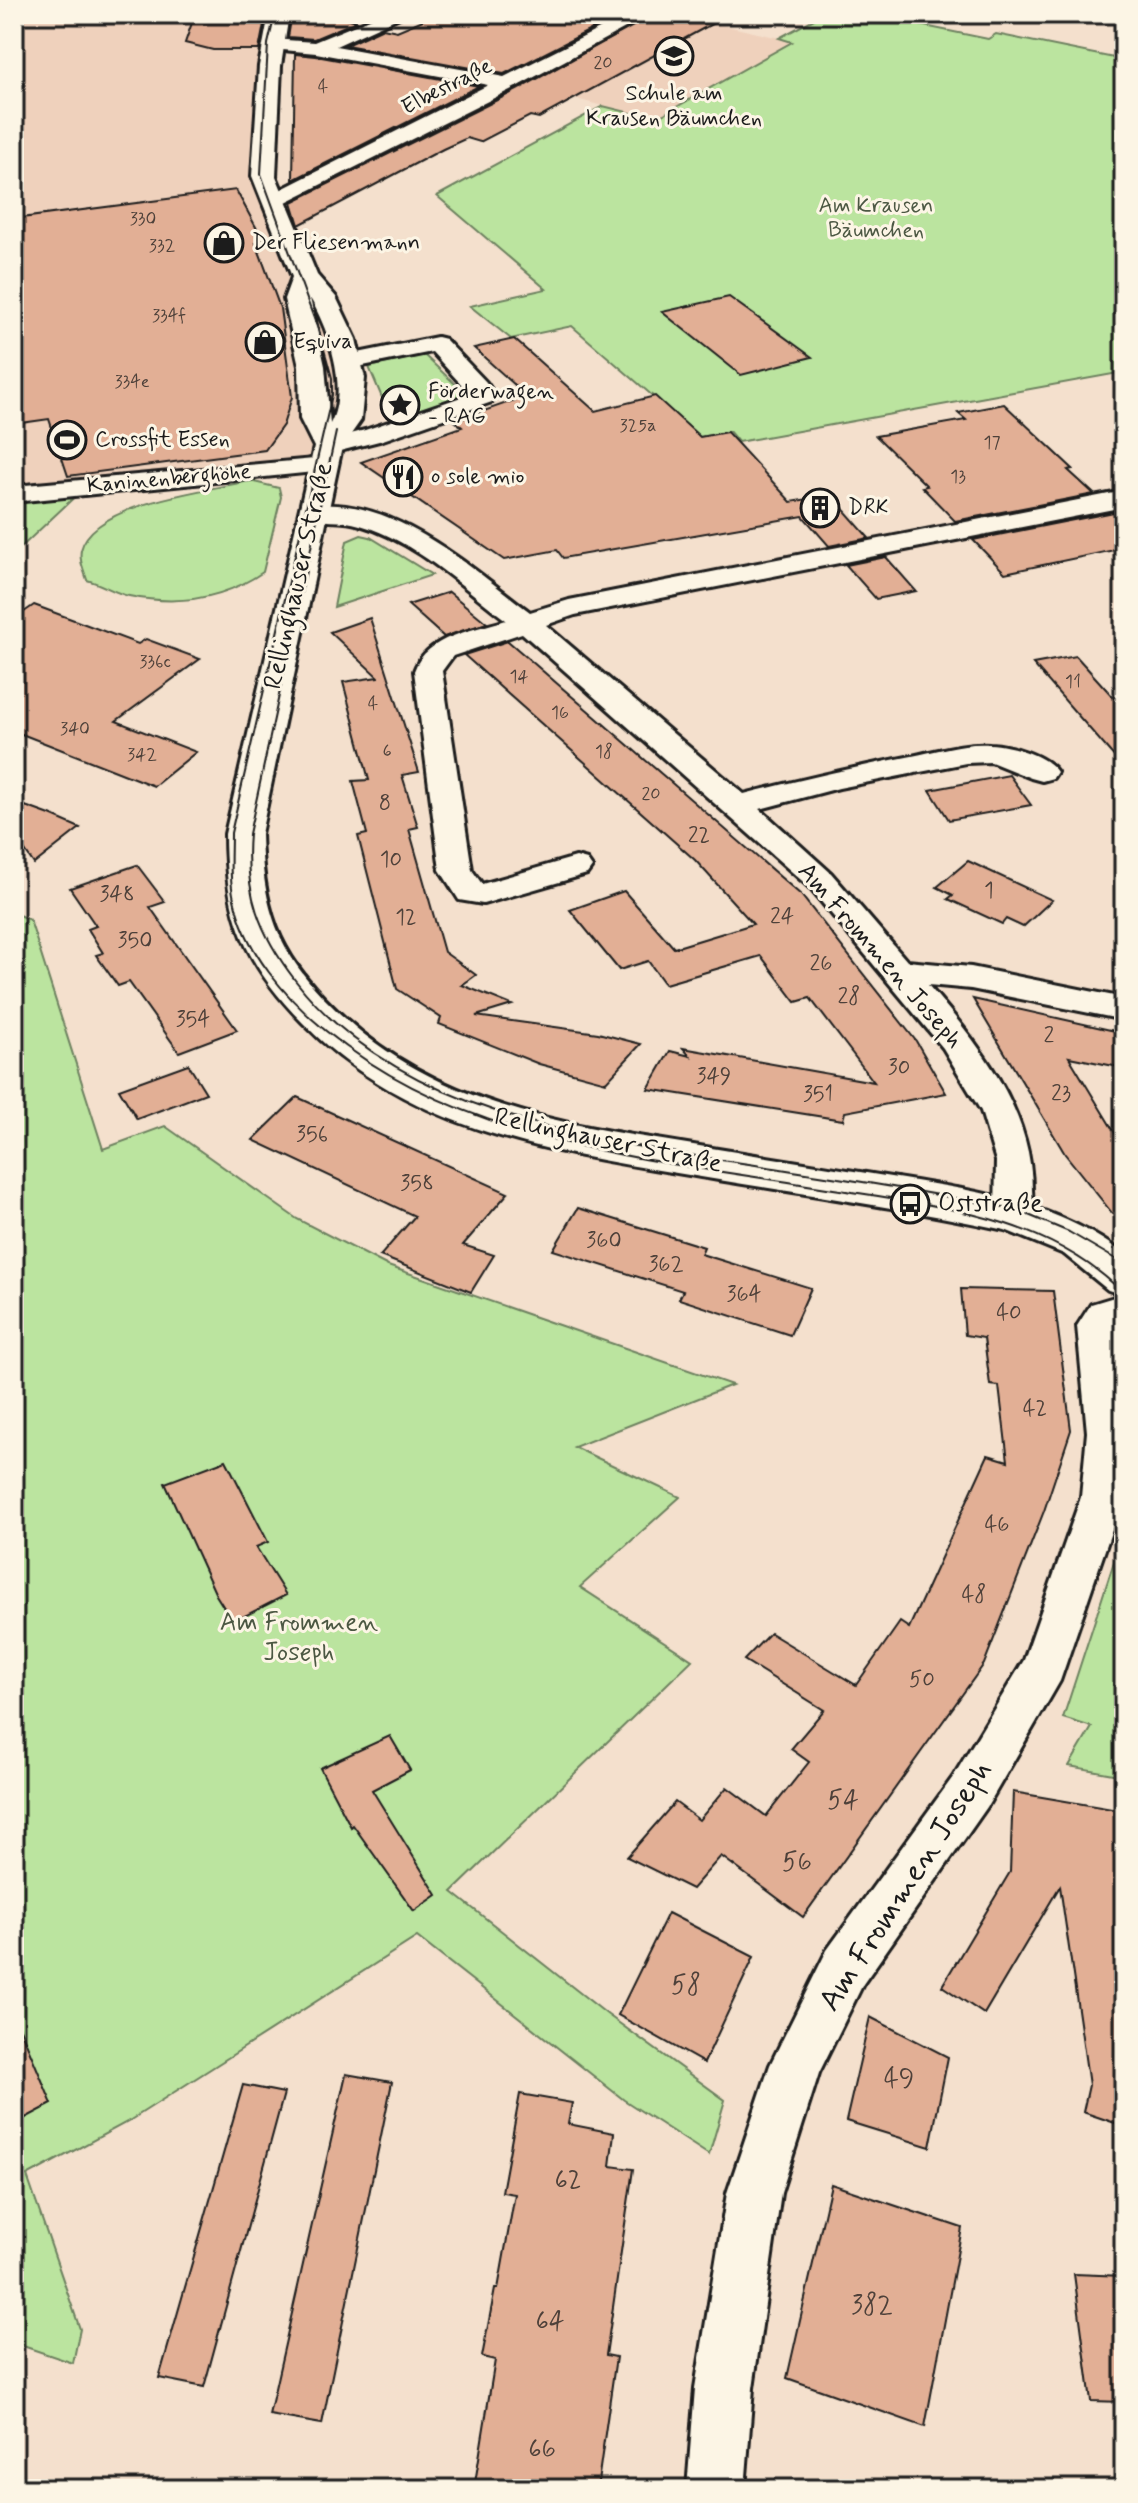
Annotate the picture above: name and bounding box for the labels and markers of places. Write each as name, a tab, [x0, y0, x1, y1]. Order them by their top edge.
school or university icon: Schule am Krausen Bäumchen	[653, 35, 695, 77]
place label: Schule am Krausen Bäumchen	[586, 80, 762, 133]
shop icon: Der Fliesenmann	[203, 222, 245, 264]
place label: Der Fliesenmann	[252, 229, 420, 257]
shop icon: Equiva	[244, 321, 286, 363]
place label: Equiva	[293, 328, 353, 356]
place label: Förderwagen - RAG	[428, 378, 554, 431]
place icon: Förderwagen - RAG	[379, 384, 421, 426]
sports icon: Crossfit Essen	[46, 419, 88, 461]
place label: Crossfit Essen	[95, 426, 230, 454]
restaurant icon: o sole mio	[382, 456, 424, 498]
place label: o sole mio	[431, 463, 524, 491]
building icon: DRK	[799, 487, 841, 529]
place label: DRK	[848, 494, 889, 522]
bus stop icon: Oststraße	[889, 1183, 931, 1225]
place label: Oststraße	[938, 1187, 1043, 1221]

